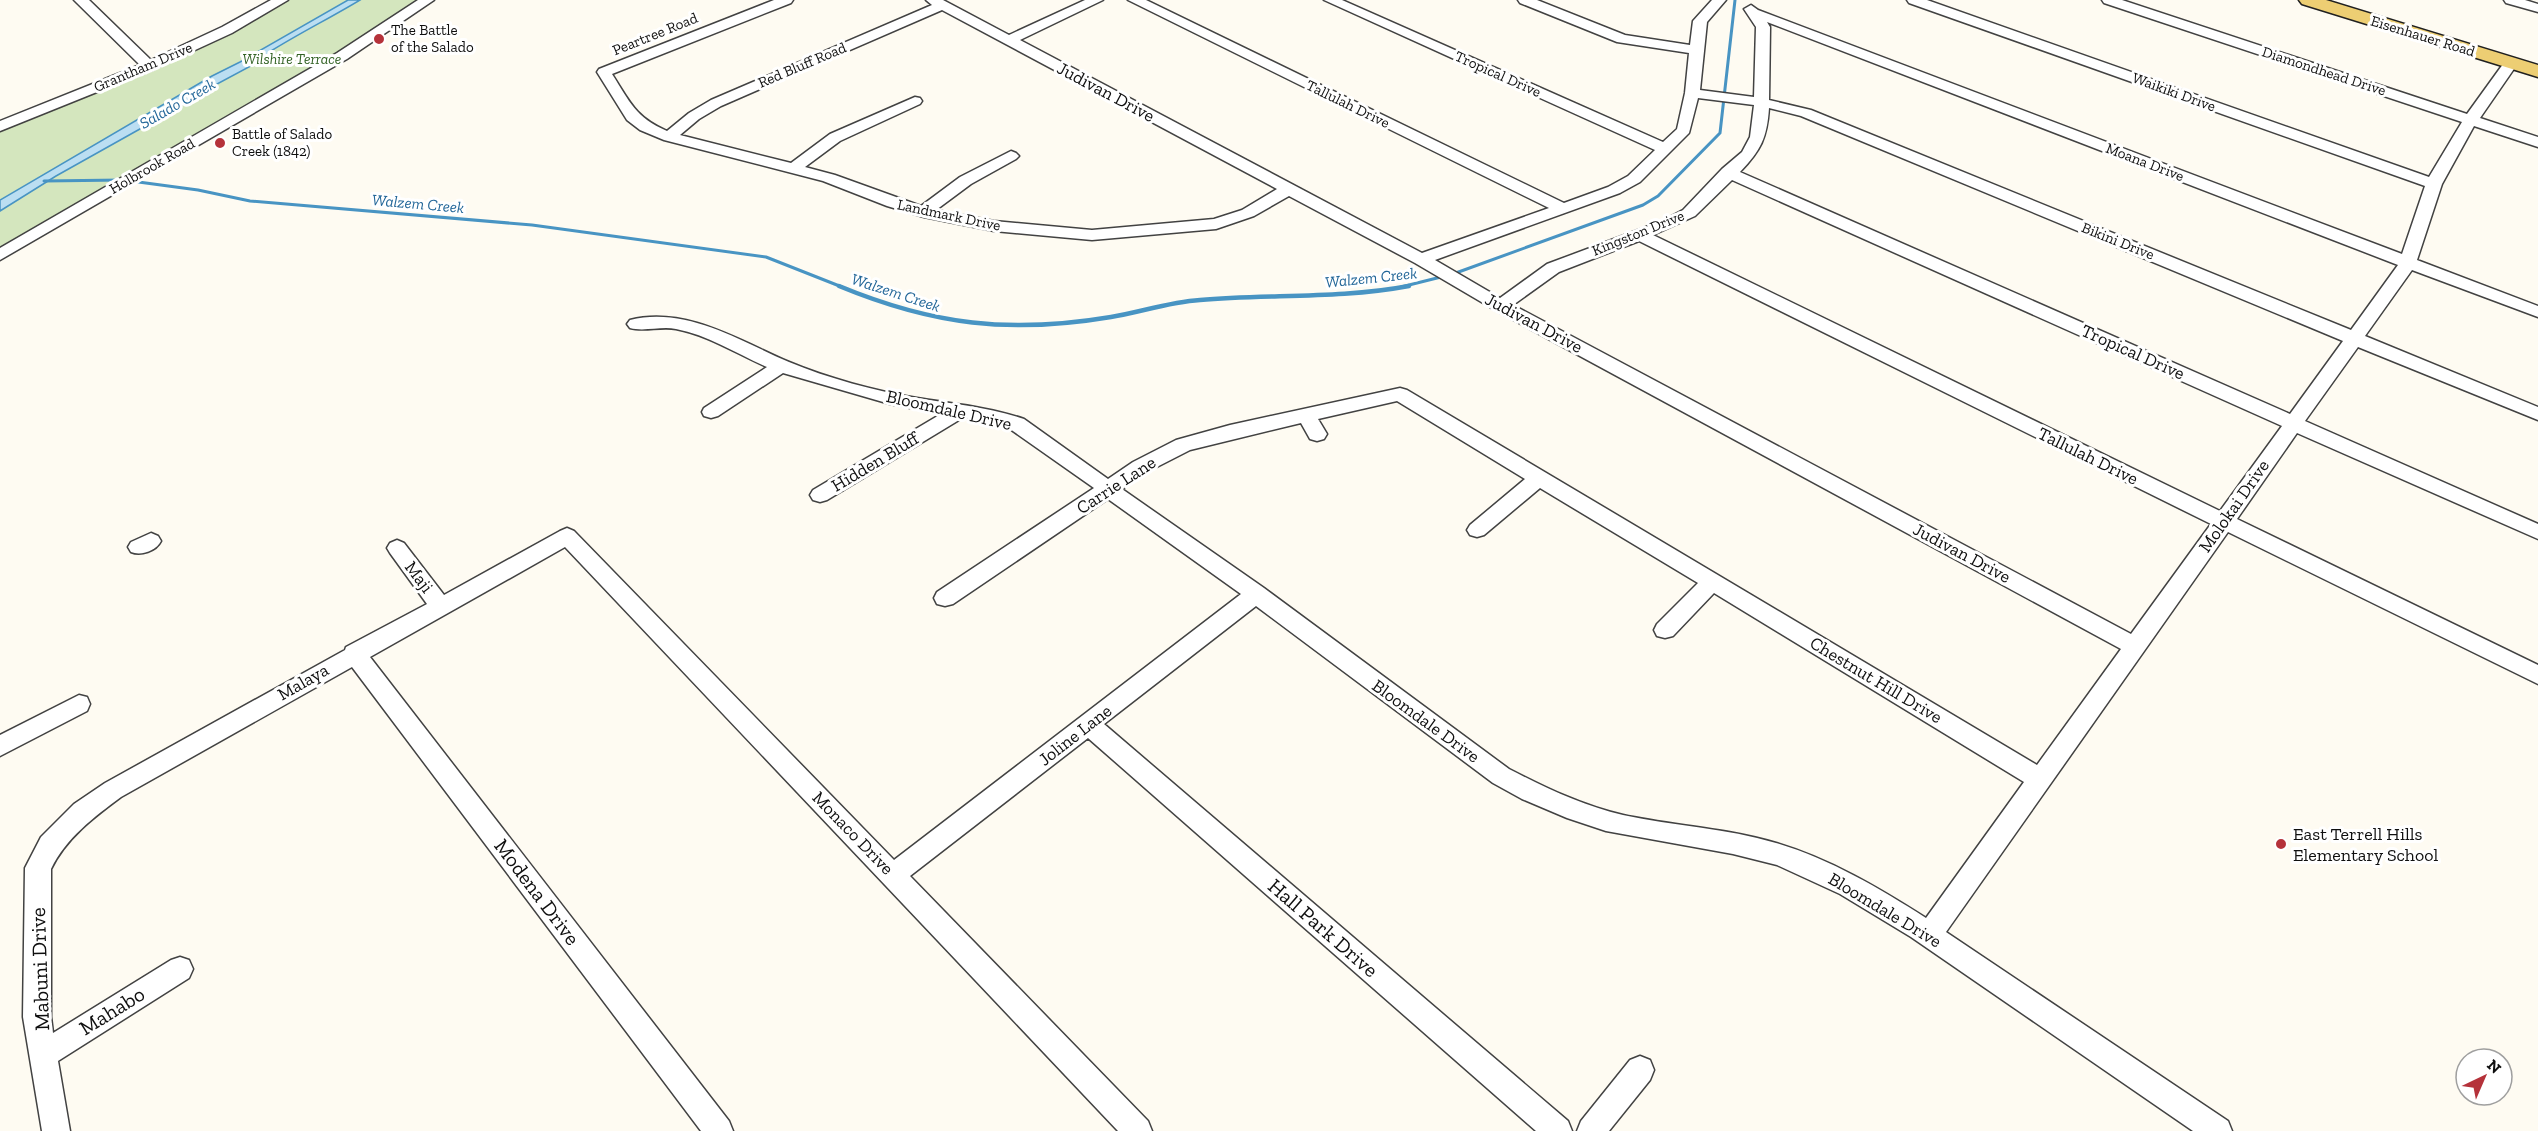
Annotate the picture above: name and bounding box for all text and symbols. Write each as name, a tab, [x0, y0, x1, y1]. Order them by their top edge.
street label: Peartree Road	[610, 8, 701, 59]
street label: Eisenhauer Road	[2369, 12, 2478, 61]
place label: The Battle of the Salado	[391, 21, 474, 56]
marker: The Battle of the Salado	[372, 32, 386, 46]
street label: Grantham Drive	[91, 38, 195, 96]
street label: Red Bluff Road	[755, 38, 849, 92]
street label: Diamondhead Drive	[2260, 42, 2388, 100]
street label: Tropical Drive	[1452, 47, 1544, 101]
park label: Wilshire Terrace	[243, 50, 341, 68]
street label: Judivan Drive	[1053, 57, 1159, 127]
street label: Waikiki Drive	[2130, 69, 2218, 115]
water label: Salado Creek	[136, 74, 219, 133]
street label: Tallulah Drive	[1303, 76, 1393, 132]
place label: Battle of Salado Creek (1842)	[232, 125, 332, 160]
street label: Holbrook Road	[106, 134, 199, 198]
marker: Battle of Salado Creek (1842)	[213, 136, 227, 150]
street label: Moana Drive	[2103, 139, 2187, 185]
water label: Walzem Creek	[371, 190, 465, 217]
street label: Landmark Drive	[896, 195, 1002, 235]
street label: Kingston Drive	[1589, 206, 1687, 260]
street label: Bikini Drive	[2079, 218, 2157, 264]
water label: Walzem Creek	[1324, 263, 1418, 292]
water label: Walzem Creek	[849, 269, 943, 316]
street label: Judivan Drive	[1481, 288, 1587, 358]
street label: Tropical Drive	[2078, 319, 2188, 385]
street label: Bloomdale Drive	[884, 385, 1014, 435]
street label: Tallulah Drive	[2034, 422, 2142, 490]
street label: Hidden Bluff	[827, 426, 924, 497]
street label: Carrie Lane	[1072, 451, 1160, 519]
street label: Molokai Drive	[2194, 455, 2274, 557]
street label: Judivan Drive	[1909, 518, 2015, 588]
street label: Maji	[400, 557, 438, 597]
street label: Chestnut Hill Drive	[1806, 632, 1946, 728]
street label: Malaya	[274, 658, 333, 705]
street label: Bloomdale Drive	[1368, 675, 1484, 767]
street label: Joline Lane	[1034, 700, 1116, 770]
street label: Monaco Drive	[808, 787, 898, 879]
place label: East Terrell Hills Elementary School	[2293, 823, 2438, 866]
street label: Modena Drive	[489, 834, 586, 950]
marker: East Terrell Hills Elementary School	[2274, 837, 2288, 851]
street label: Bloomdale Drive	[1825, 868, 1945, 952]
street label: Hall Park Drive	[1263, 873, 1384, 982]
street label: Mabuni Drive	[25, 907, 54, 1031]
street label: Mahabo	[74, 981, 149, 1040]
north arrow	[2454, 1047, 2514, 1107]
text: N	[2483, 1056, 2505, 1078]

